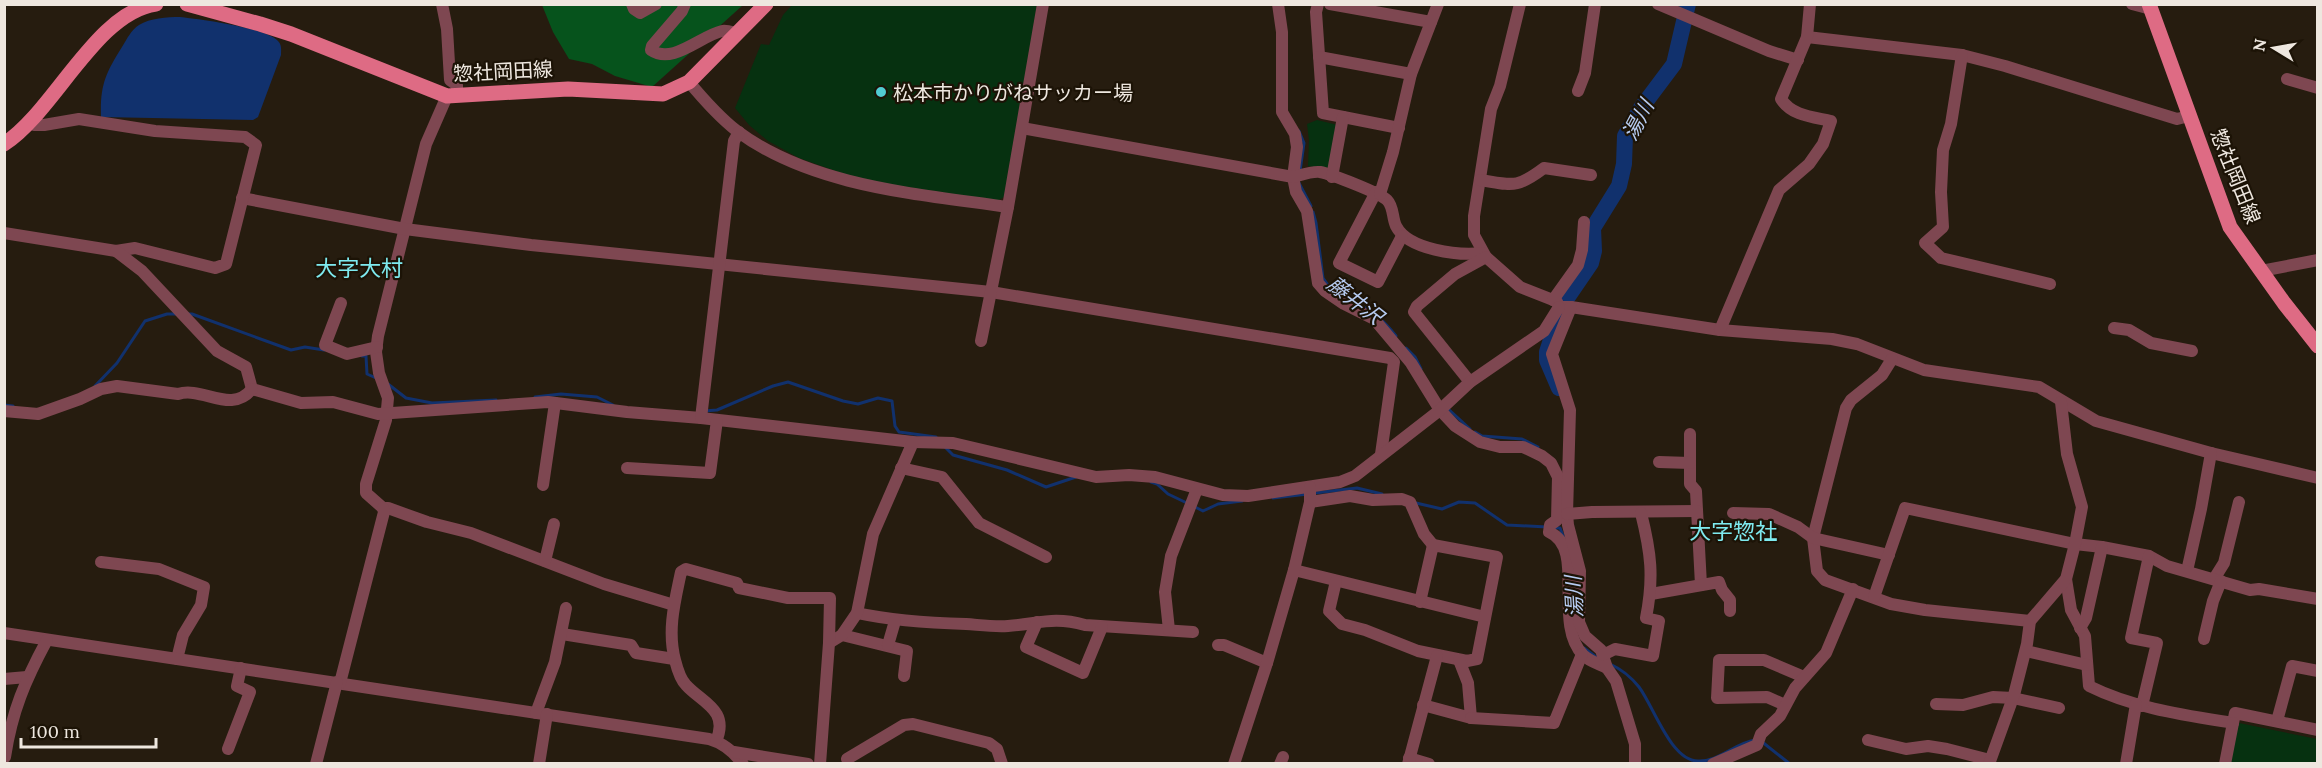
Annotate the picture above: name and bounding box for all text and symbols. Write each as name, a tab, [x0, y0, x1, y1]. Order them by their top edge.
north arrow	[2244, 18, 2304, 78]
text: N	[2248, 37, 2270, 53]
street label: 惣社岡田線	[452, 56, 554, 86]
place label: 松本市かりがねサッカー場	[893, 80, 1133, 105]
marker: 松本市かりがねサッカー場	[874, 85, 888, 99]
water label: 湯川	[1616, 93, 1661, 145]
street label: 惣社岡田線	[2206, 125, 2266, 227]
district label: 大字大村	[315, 254, 403, 282]
water label: 藤井沢	[1322, 270, 1390, 332]
district label: 大字惣社	[1689, 517, 1777, 545]
water label: 湯川	[1559, 573, 1589, 619]
scale bar	[21, 711, 156, 749]
text: 100 m	[30, 720, 80, 743]

